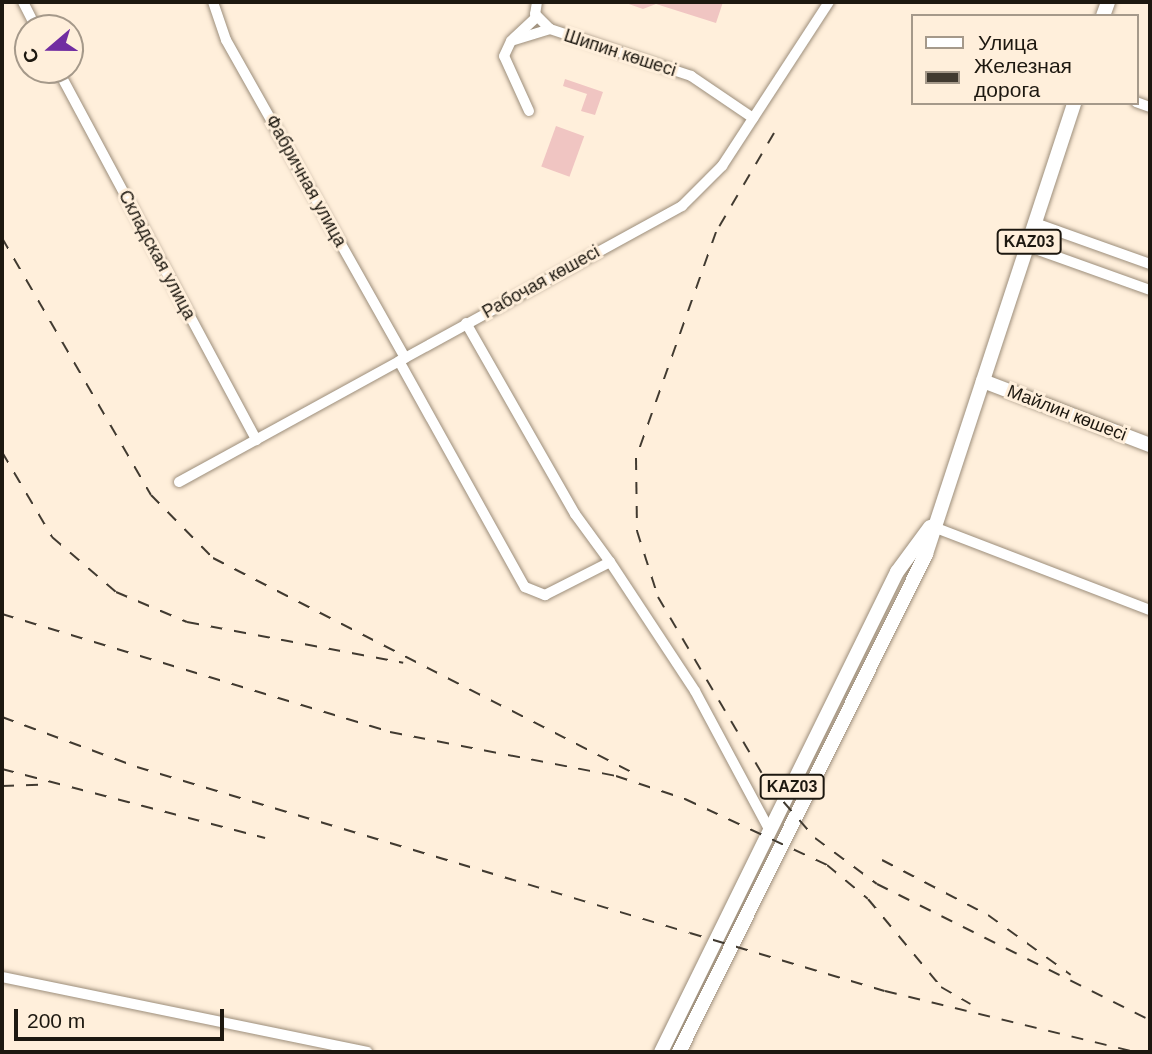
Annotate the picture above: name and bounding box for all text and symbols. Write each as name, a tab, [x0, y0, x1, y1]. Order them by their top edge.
north arrow	[14, 14, 84, 84]
legend	[911, 14, 1138, 105]
street label: Шипин көшесі	[561, 25, 679, 81]
text: Улица	[978, 31, 1038, 54]
text: С	[18, 46, 43, 66]
text: Железная дорога	[974, 54, 1072, 101]
street label: Фабричная улица	[261, 111, 351, 251]
street label: Складская улица	[114, 187, 200, 323]
road number: KАZ03	[996, 230, 1062, 254]
street label: Рабочая көшесі	[479, 241, 603, 323]
street label: Майлин көшесі	[1004, 380, 1130, 446]
road number: KАZ03	[759, 774, 825, 800]
scale bar	[18, 995, 228, 1038]
text: 200 m	[27, 1009, 85, 1032]

